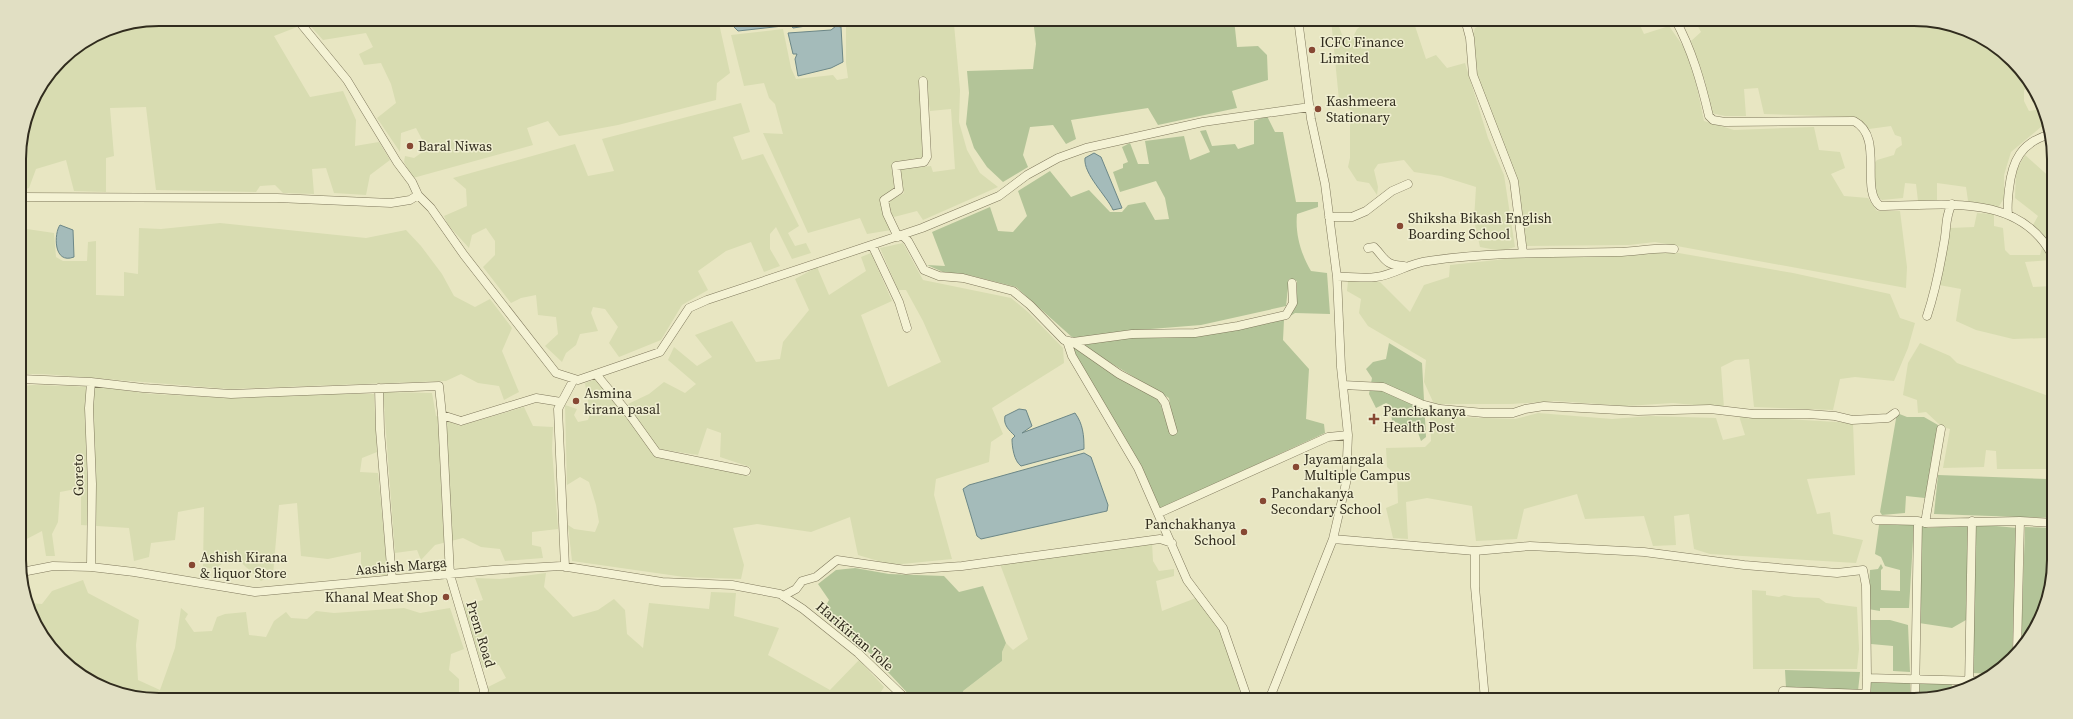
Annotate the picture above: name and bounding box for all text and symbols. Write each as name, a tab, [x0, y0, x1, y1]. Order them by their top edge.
place label: ICFC Finance Limited	[1320, 32, 1404, 68]
marker: ICFC Finance Limited	[1307, 45, 1317, 55]
place label: Kashmeera Stationary	[1326, 91, 1397, 127]
marker: Kashmeera Stationary	[1313, 104, 1323, 114]
place label: Baral Niwas	[418, 136, 492, 156]
marker: Baral Niwas	[405, 141, 415, 151]
place label: Shiksha Bikash English Boarding School	[1408, 208, 1552, 244]
marker: Shiksha Bikash English Boarding School	[1395, 221, 1405, 231]
place label: Asmina kirana pasal	[584, 383, 660, 419]
marker: Asmina kirana pasal	[571, 396, 581, 406]
place label: Panchakanya Health Post	[1383, 401, 1467, 437]
marker: Panchakanya Health Post	[1368, 413, 1380, 425]
place label: Jayamangala Multiple Campus	[1303, 449, 1410, 485]
street label: Goreto	[68, 453, 88, 496]
marker: Jayamangala Multiple Campus	[1291, 462, 1301, 472]
place label: Panchakanya Secondary School	[1271, 483, 1381, 519]
marker: Panchakanya Secondary School	[1258, 496, 1268, 506]
place label: Panchakhanya School	[1145, 514, 1237, 550]
marker: Panchakhanya School	[1239, 527, 1249, 537]
place label: Ashish Kirana & liquor Store	[200, 547, 288, 583]
street label: Aashish Marga	[354, 552, 448, 580]
marker: Ashish Kirana & liquor Store	[187, 560, 197, 570]
place label: Khanal Meat Shop	[325, 587, 438, 607]
marker: Khanal Meat Shop	[441, 592, 451, 602]
street label: HariKirtan Tole	[812, 597, 898, 675]
street label: Prem Road	[461, 598, 501, 670]

